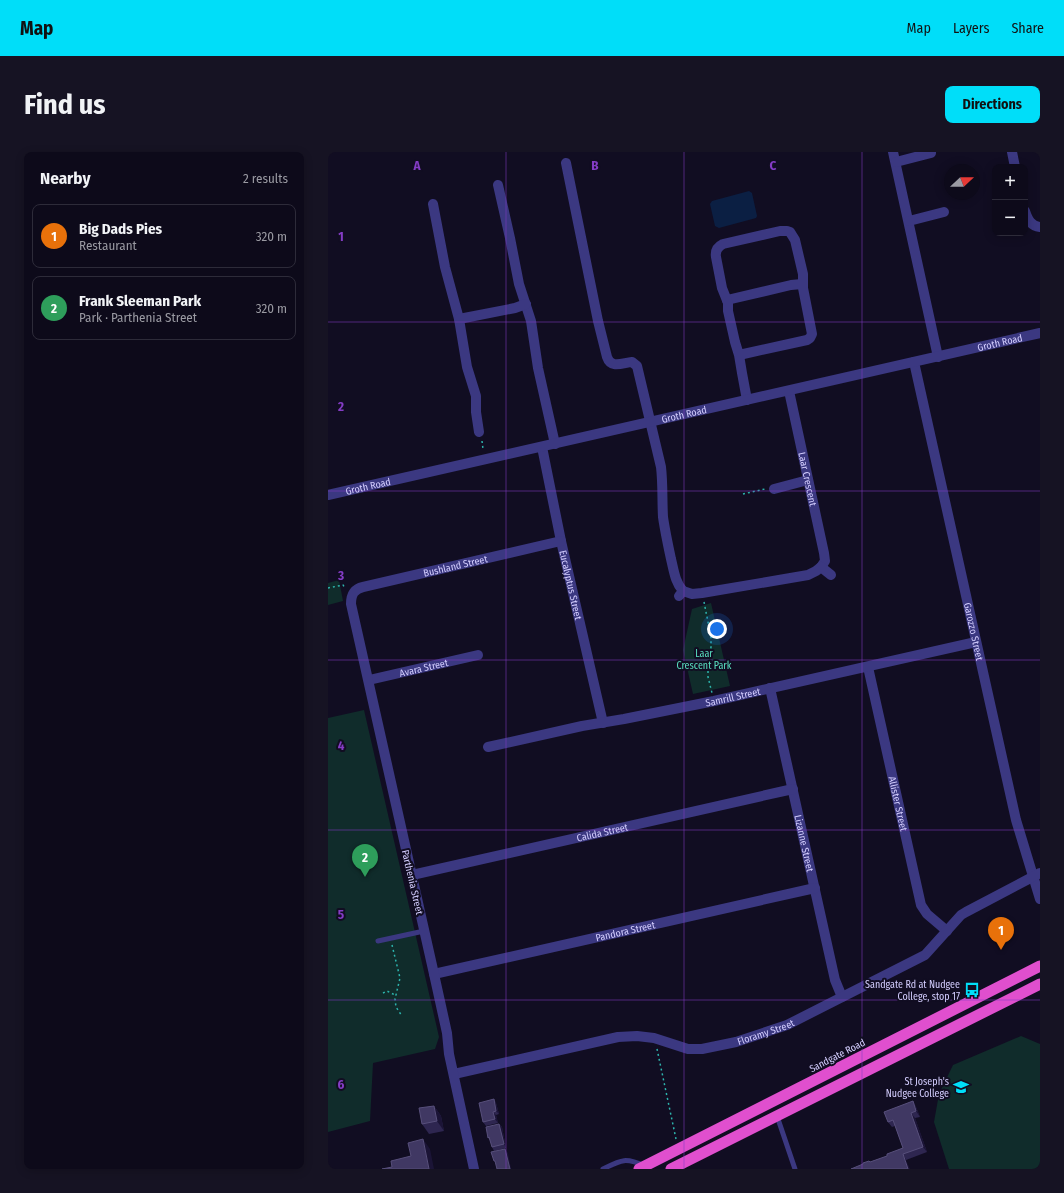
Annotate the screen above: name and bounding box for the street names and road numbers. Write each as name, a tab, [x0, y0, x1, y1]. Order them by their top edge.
street label: Groth Road	[976, 332, 1024, 354]
street label: Groth Road	[660, 404, 708, 426]
street label: Laar Crescent	[795, 451, 819, 508]
street label: Groth Road	[344, 476, 392, 498]
street label: Eucalyptus Street	[556, 549, 584, 622]
street label: Bushland Street	[422, 553, 489, 580]
street label: Garozzo Street	[961, 601, 985, 663]
street label: Avara Street	[398, 657, 450, 680]
street label: Samrill Street	[705, 686, 762, 710]
street label: Allister Street	[886, 775, 910, 833]
street label: Lizanne Street	[791, 814, 816, 874]
street label: Calida Street	[576, 821, 630, 845]
street label: Parthenia Street	[399, 849, 425, 917]
street label: Pandora Street	[595, 919, 657, 944]
street label: Floramy Street	[736, 1017, 797, 1048]
street label: Sandgate Road	[808, 1037, 867, 1075]

